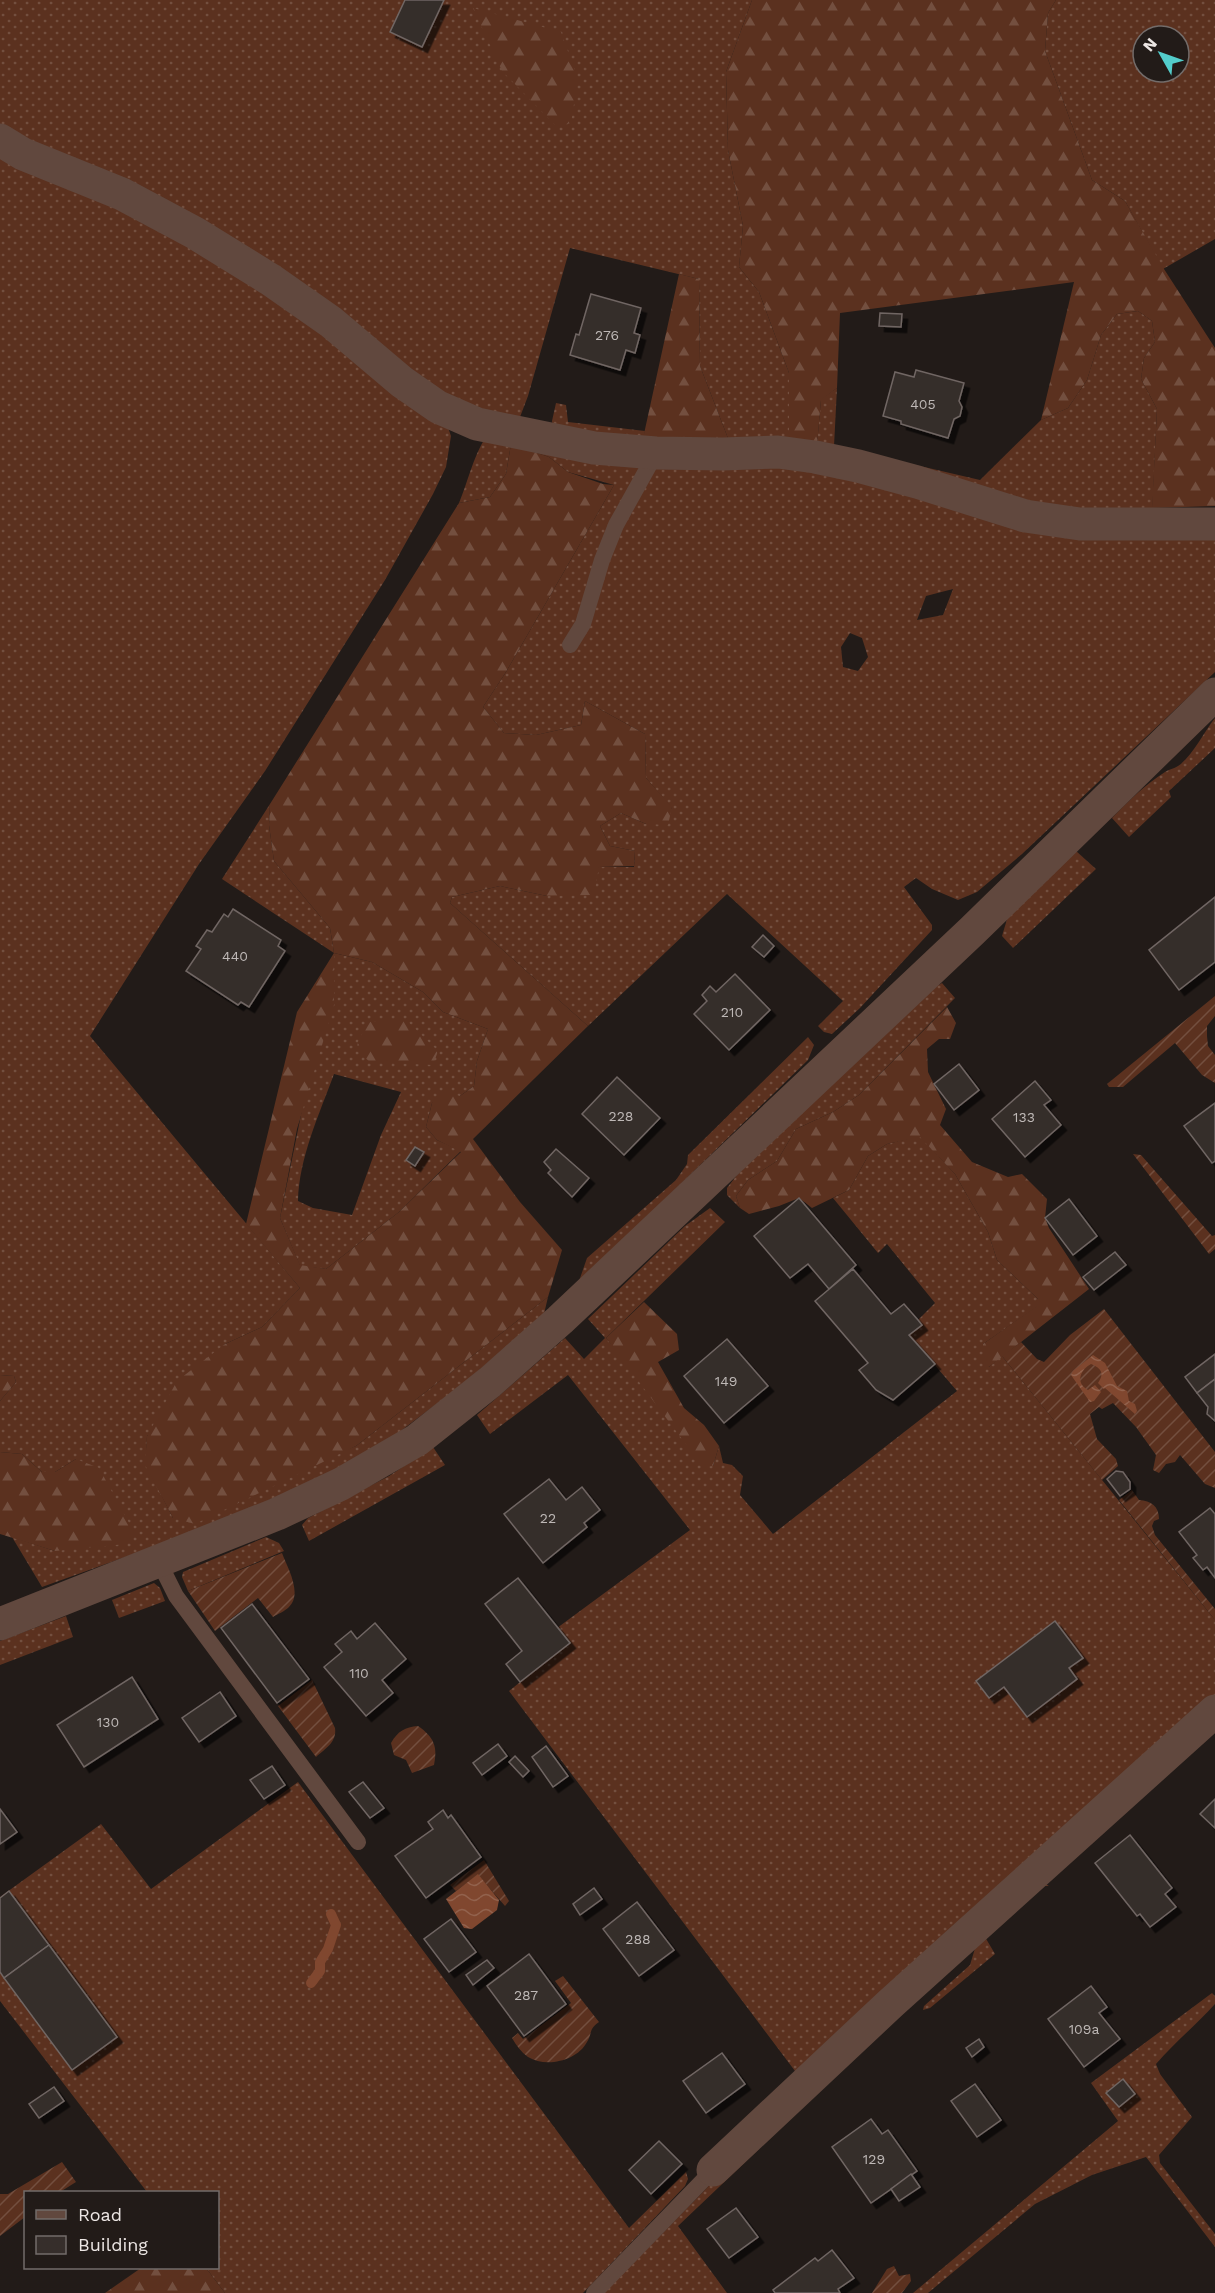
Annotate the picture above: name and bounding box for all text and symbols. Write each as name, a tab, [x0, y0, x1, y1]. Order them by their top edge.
north arrow	[1131, 24, 1191, 84]
text: N	[1139, 34, 1161, 55]
house number: 276	[595, 327, 619, 343]
house number: 405	[910, 396, 936, 412]
house number: 440	[222, 948, 248, 964]
house number: 210	[721, 1004, 743, 1020]
house number: 228	[609, 1108, 633, 1124]
house number: 133	[1013, 1109, 1035, 1125]
house number: 149	[715, 1373, 737, 1389]
house number: 22	[540, 1510, 556, 1526]
house number: 110	[349, 1665, 369, 1681]
house number: 130	[97, 1714, 119, 1730]
house number: 288	[625, 1931, 651, 1947]
house number: 287	[514, 1987, 538, 2003]
house number: 109a	[1069, 2021, 1099, 2037]
house number: 129	[863, 2151, 885, 2167]
legend	[24, 2191, 219, 2269]
text: Road	[78, 2204, 122, 2225]
text: Building	[78, 2234, 148, 2255]

